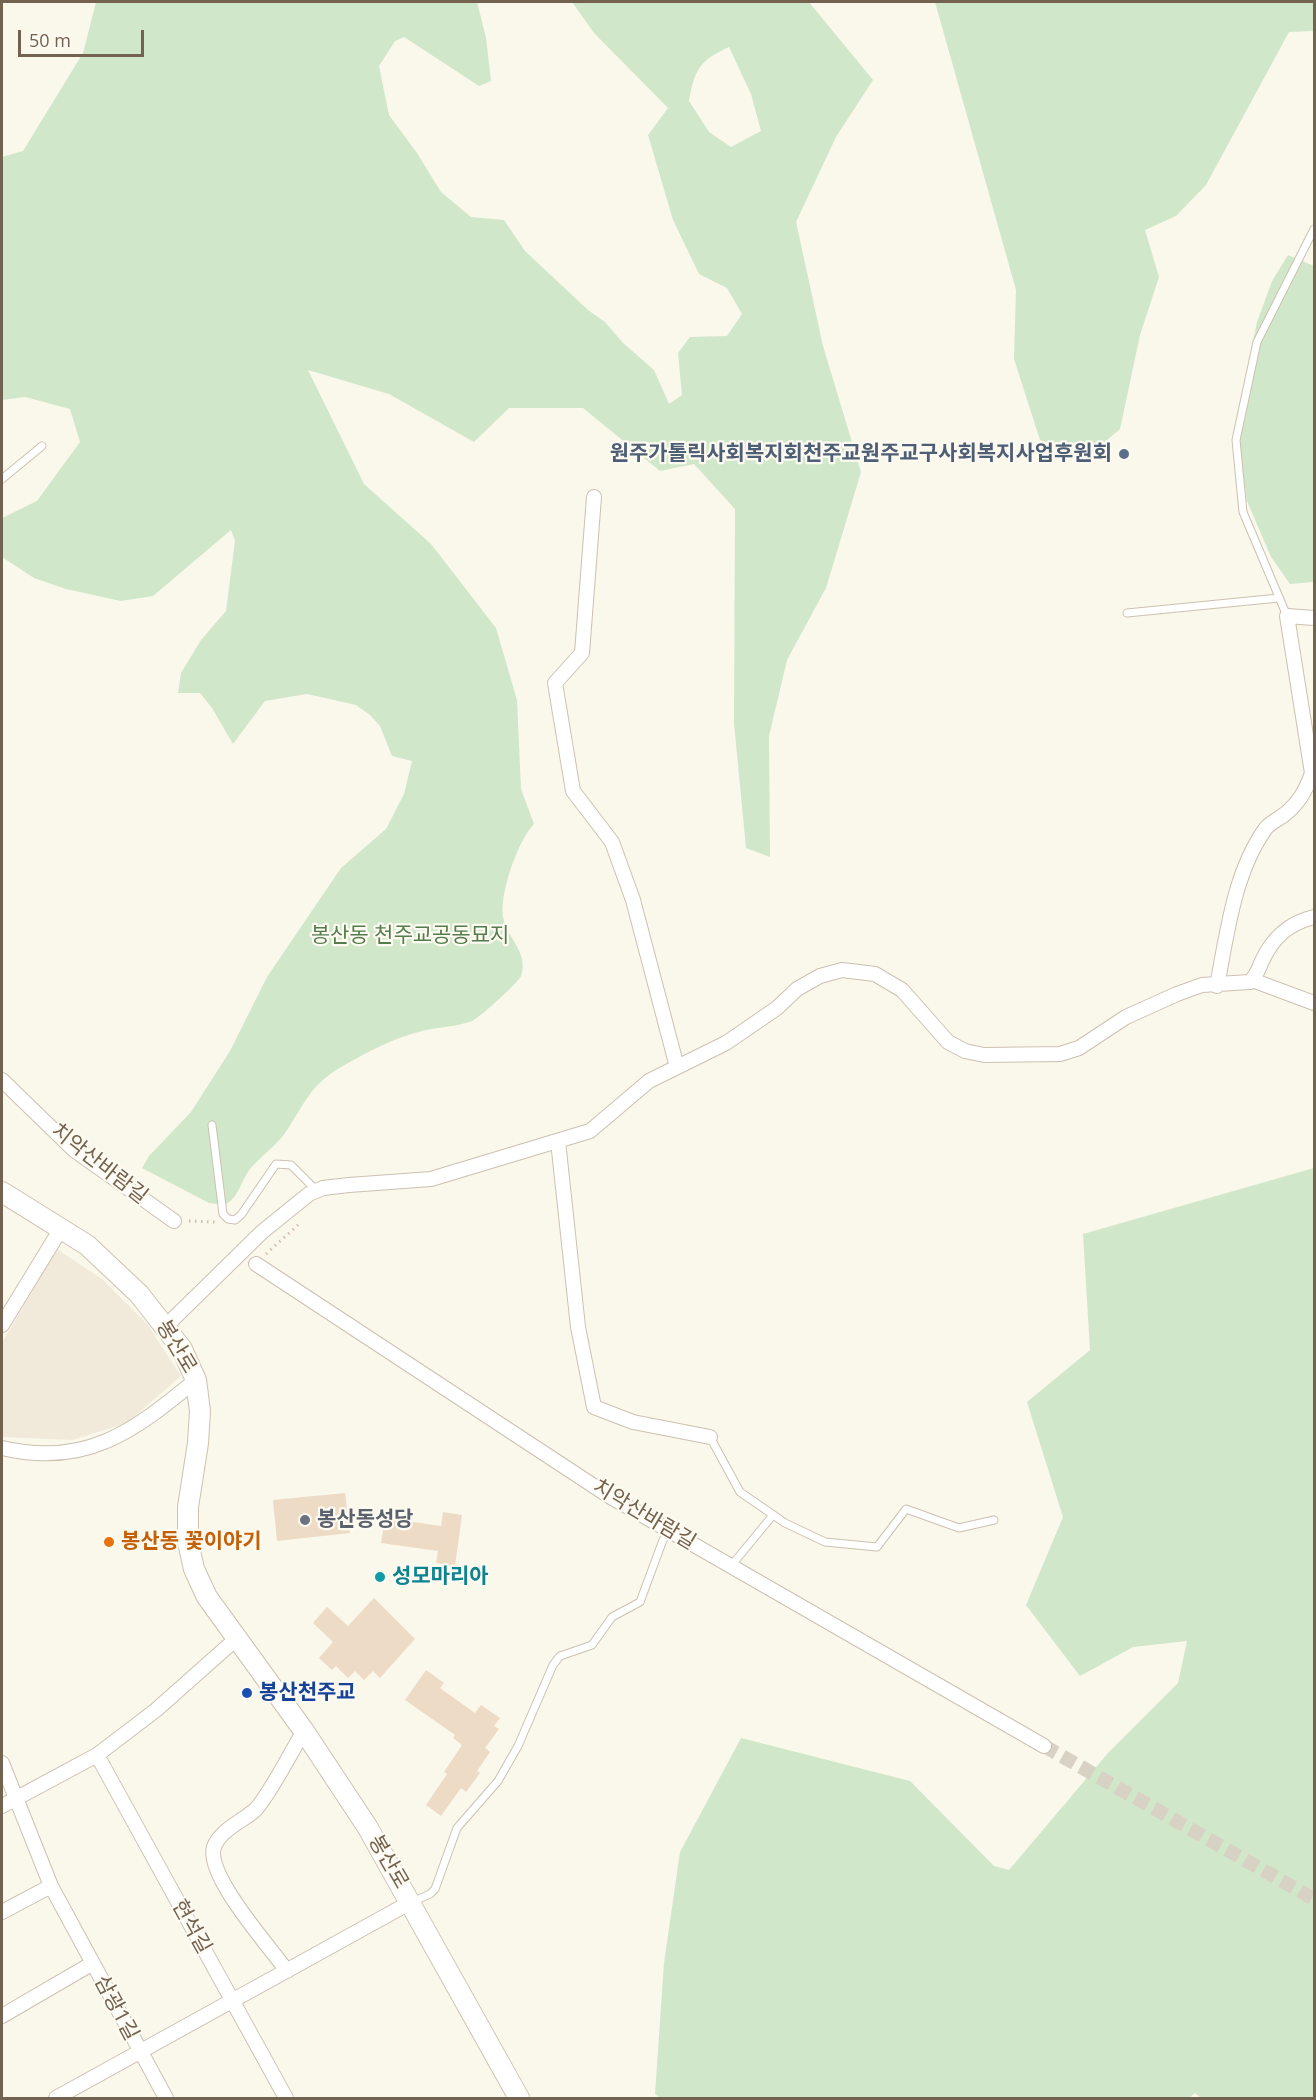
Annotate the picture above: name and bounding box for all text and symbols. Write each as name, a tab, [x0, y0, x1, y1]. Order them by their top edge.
scale bar	[21, 18, 147, 56]
text: 50 m	[29, 28, 71, 52]
place label: 원주가톨릭사회복지회천주교원주교구사회복지사업후원회	[610, 441, 1112, 467]
marker: 원주가톨릭사회복지회천주교원주교구사회복지사업후원회	[1117, 447, 1131, 461]
park label: 봉산동 천주교공동묘지	[311, 923, 509, 949]
street label: 치악산바람길	[46, 1118, 152, 1210]
street label: 봉산로	[150, 1316, 202, 1378]
street label: 치악산바람길	[588, 1474, 700, 1556]
place label: 봉산동성당	[317, 1507, 414, 1533]
marker: 봉산동성당	[298, 1513, 312, 1527]
place label: 봉산동 꽃이야기	[121, 1529, 262, 1555]
marker: 봉산동 꽃이야기	[102, 1535, 116, 1549]
place label: 성모마리아	[392, 1564, 489, 1590]
marker: 성모마리아	[373, 1570, 387, 1584]
place label: 봉산천주교	[259, 1680, 356, 1706]
marker: 봉산천주교	[240, 1686, 254, 1700]
street label: 봉산로	[363, 1831, 413, 1893]
street label: 현석길	[166, 1896, 216, 1958]
street label: 삼광1길	[88, 1971, 144, 2045]

